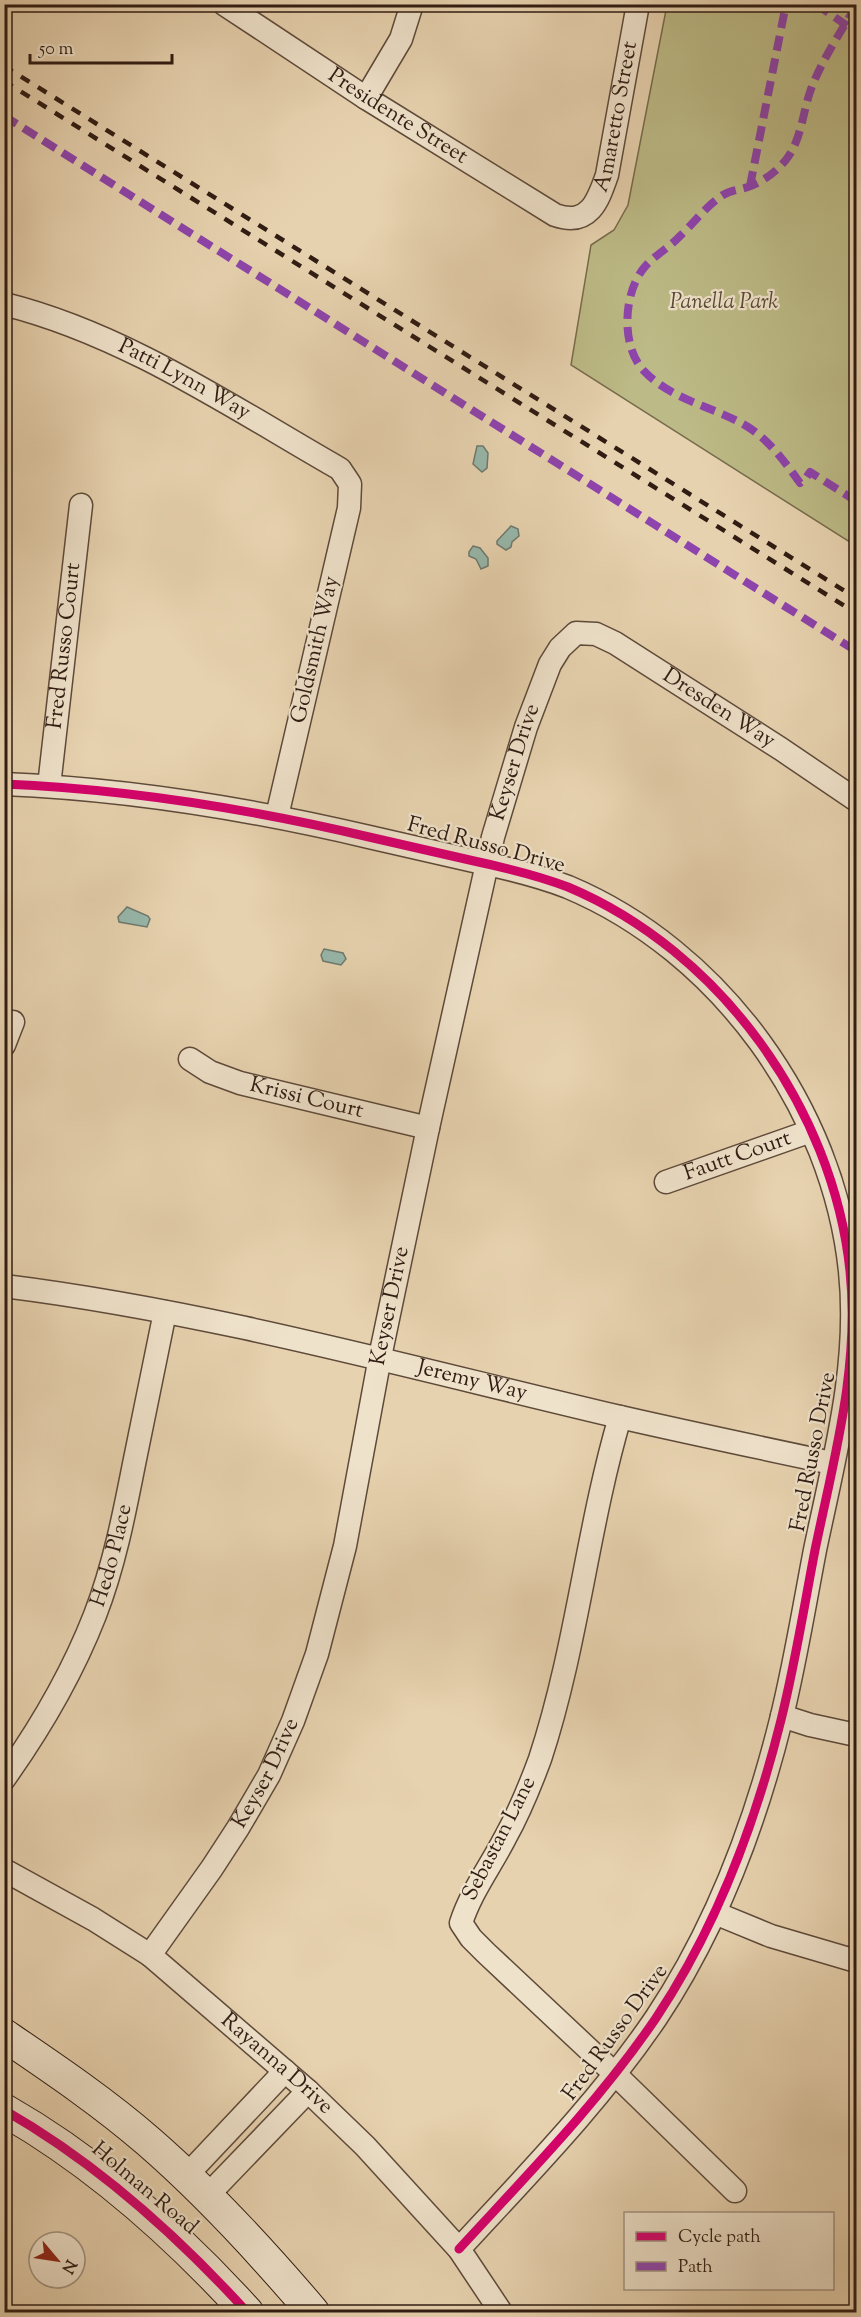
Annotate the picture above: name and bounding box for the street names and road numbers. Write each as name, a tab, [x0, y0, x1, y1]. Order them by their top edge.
street label: Amaretto Street	[586, 38, 647, 197]
street label: Presidente Street	[321, 61, 474, 173]
street label: Patti Lynn Way	[112, 331, 256, 429]
street label: Fred Russo Court	[40, 561, 90, 731]
street label: Goldsmith Way	[284, 573, 349, 727]
street label: Dresden Way	[656, 661, 781, 757]
street label: Keyser Drive	[483, 699, 549, 825]
street label: Fred Russo Drive	[403, 810, 569, 882]
street label: Krissi Court	[246, 1070, 367, 1128]
street label: Fautt Court	[680, 1123, 796, 1190]
street label: Keyser Drive	[363, 1244, 419, 1368]
street label: Jeremy Way	[413, 1352, 530, 1410]
street label: Fred Russo Drive	[783, 1369, 845, 1535]
street label: Hedo Place	[83, 1501, 141, 1611]
street label: Keyser Drive	[225, 1713, 308, 1835]
street label: Sebastan Lane	[455, 1771, 545, 1907]
street label: Fred Russo Drive	[555, 1958, 677, 2108]
street label: Rayanna Drive	[213, 2006, 340, 2123]
street label: Holman Road	[84, 2135, 204, 2243]

